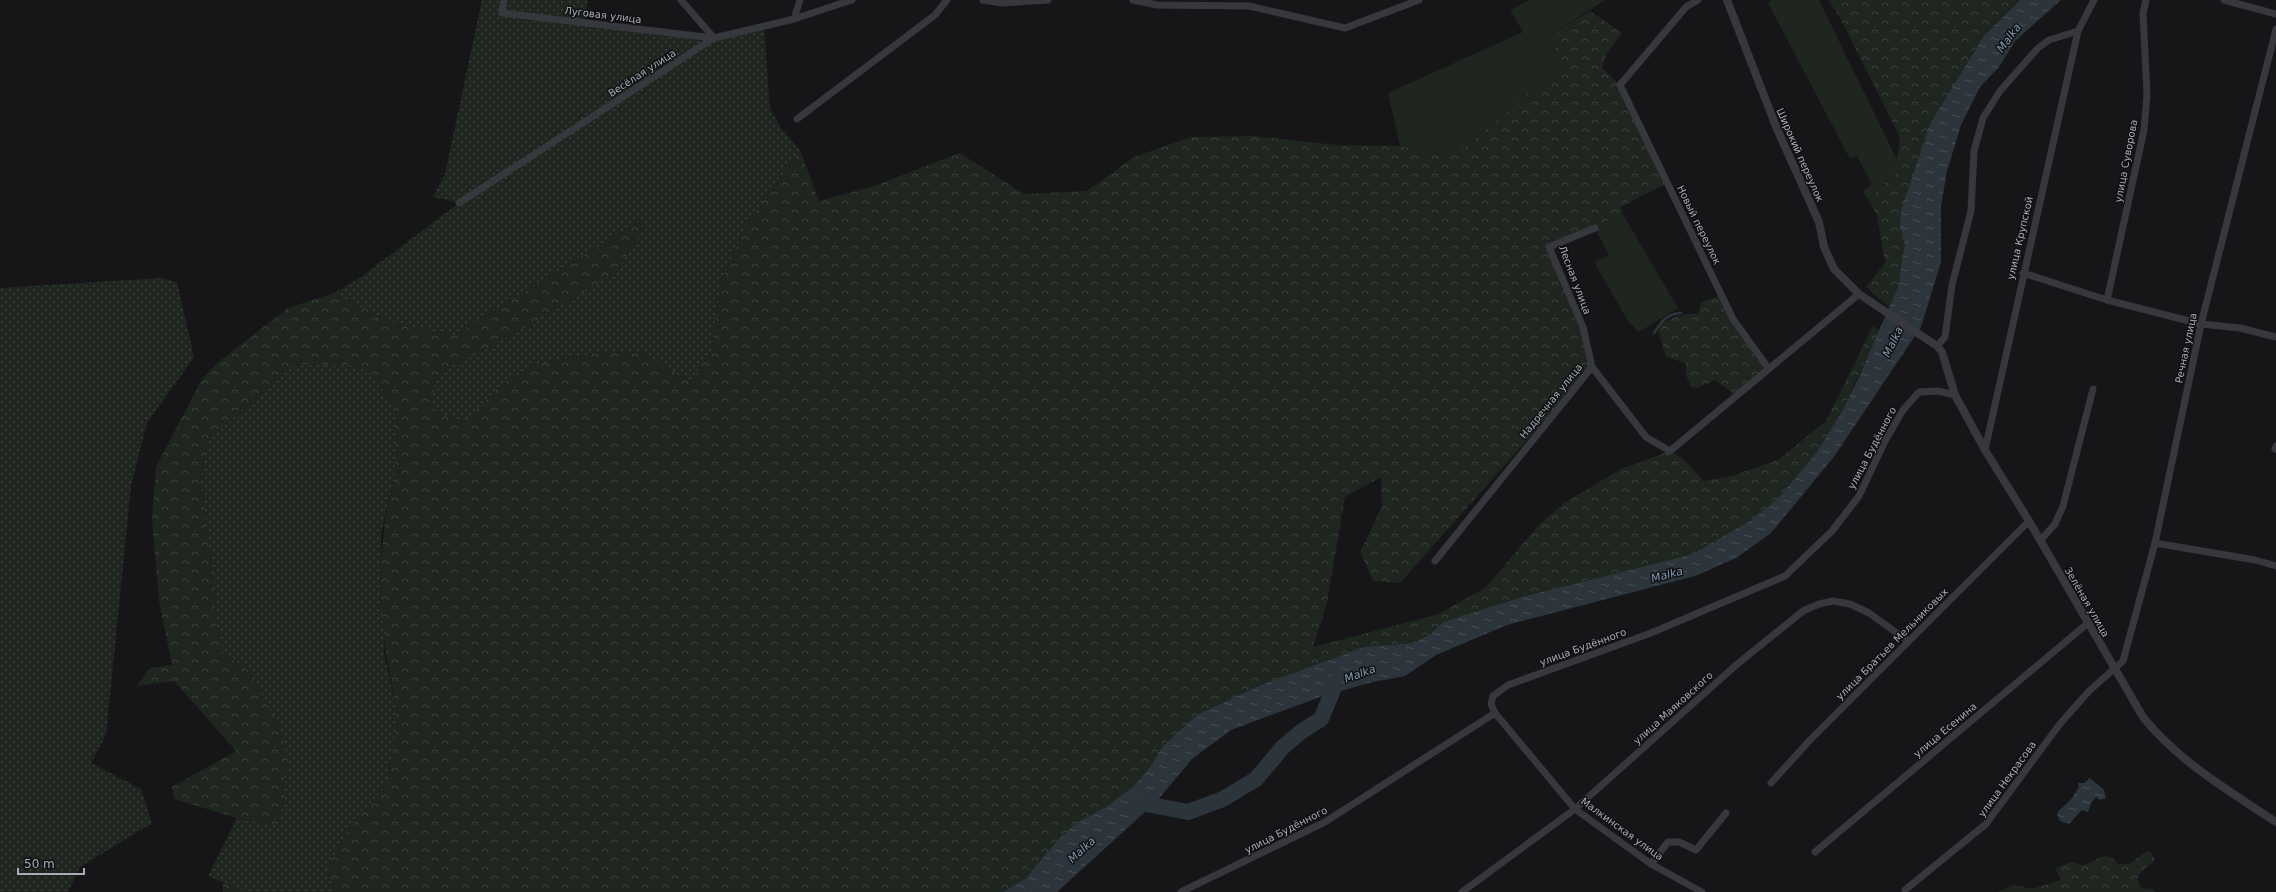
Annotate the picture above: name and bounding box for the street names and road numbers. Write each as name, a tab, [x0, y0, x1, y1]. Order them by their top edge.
street label: Луговая улица	[564, 5, 642, 25]
street label: Весёлая улица	[606, 47, 678, 99]
street label: Широкий переулок	[1774, 106, 1826, 204]
street label: улица Суворова	[2113, 119, 2139, 203]
street label: Новый переулок	[1675, 184, 1723, 266]
street label: улица Крупской	[2005, 195, 2035, 281]
street label: Лесная улица	[1557, 244, 1593, 316]
street label: Речная улица	[2173, 312, 2199, 384]
street label: Надречная улица	[1518, 362, 1584, 440]
street label: улица Будённого	[1846, 405, 1898, 491]
street label: Зелёная улица	[2063, 565, 2111, 639]
street label: улица Братьев Мельниковых	[1834, 586, 1950, 702]
street label: улица Будённого	[1538, 626, 1628, 668]
street label: улица Маяковского	[1631, 670, 1715, 746]
street label: улица Есенина	[1911, 701, 1979, 759]
street label: улица Некрасова	[1976, 739, 2038, 819]
street label: Малкинская улица	[1579, 796, 1665, 862]
street label: улица Будённого	[1243, 804, 1329, 856]

